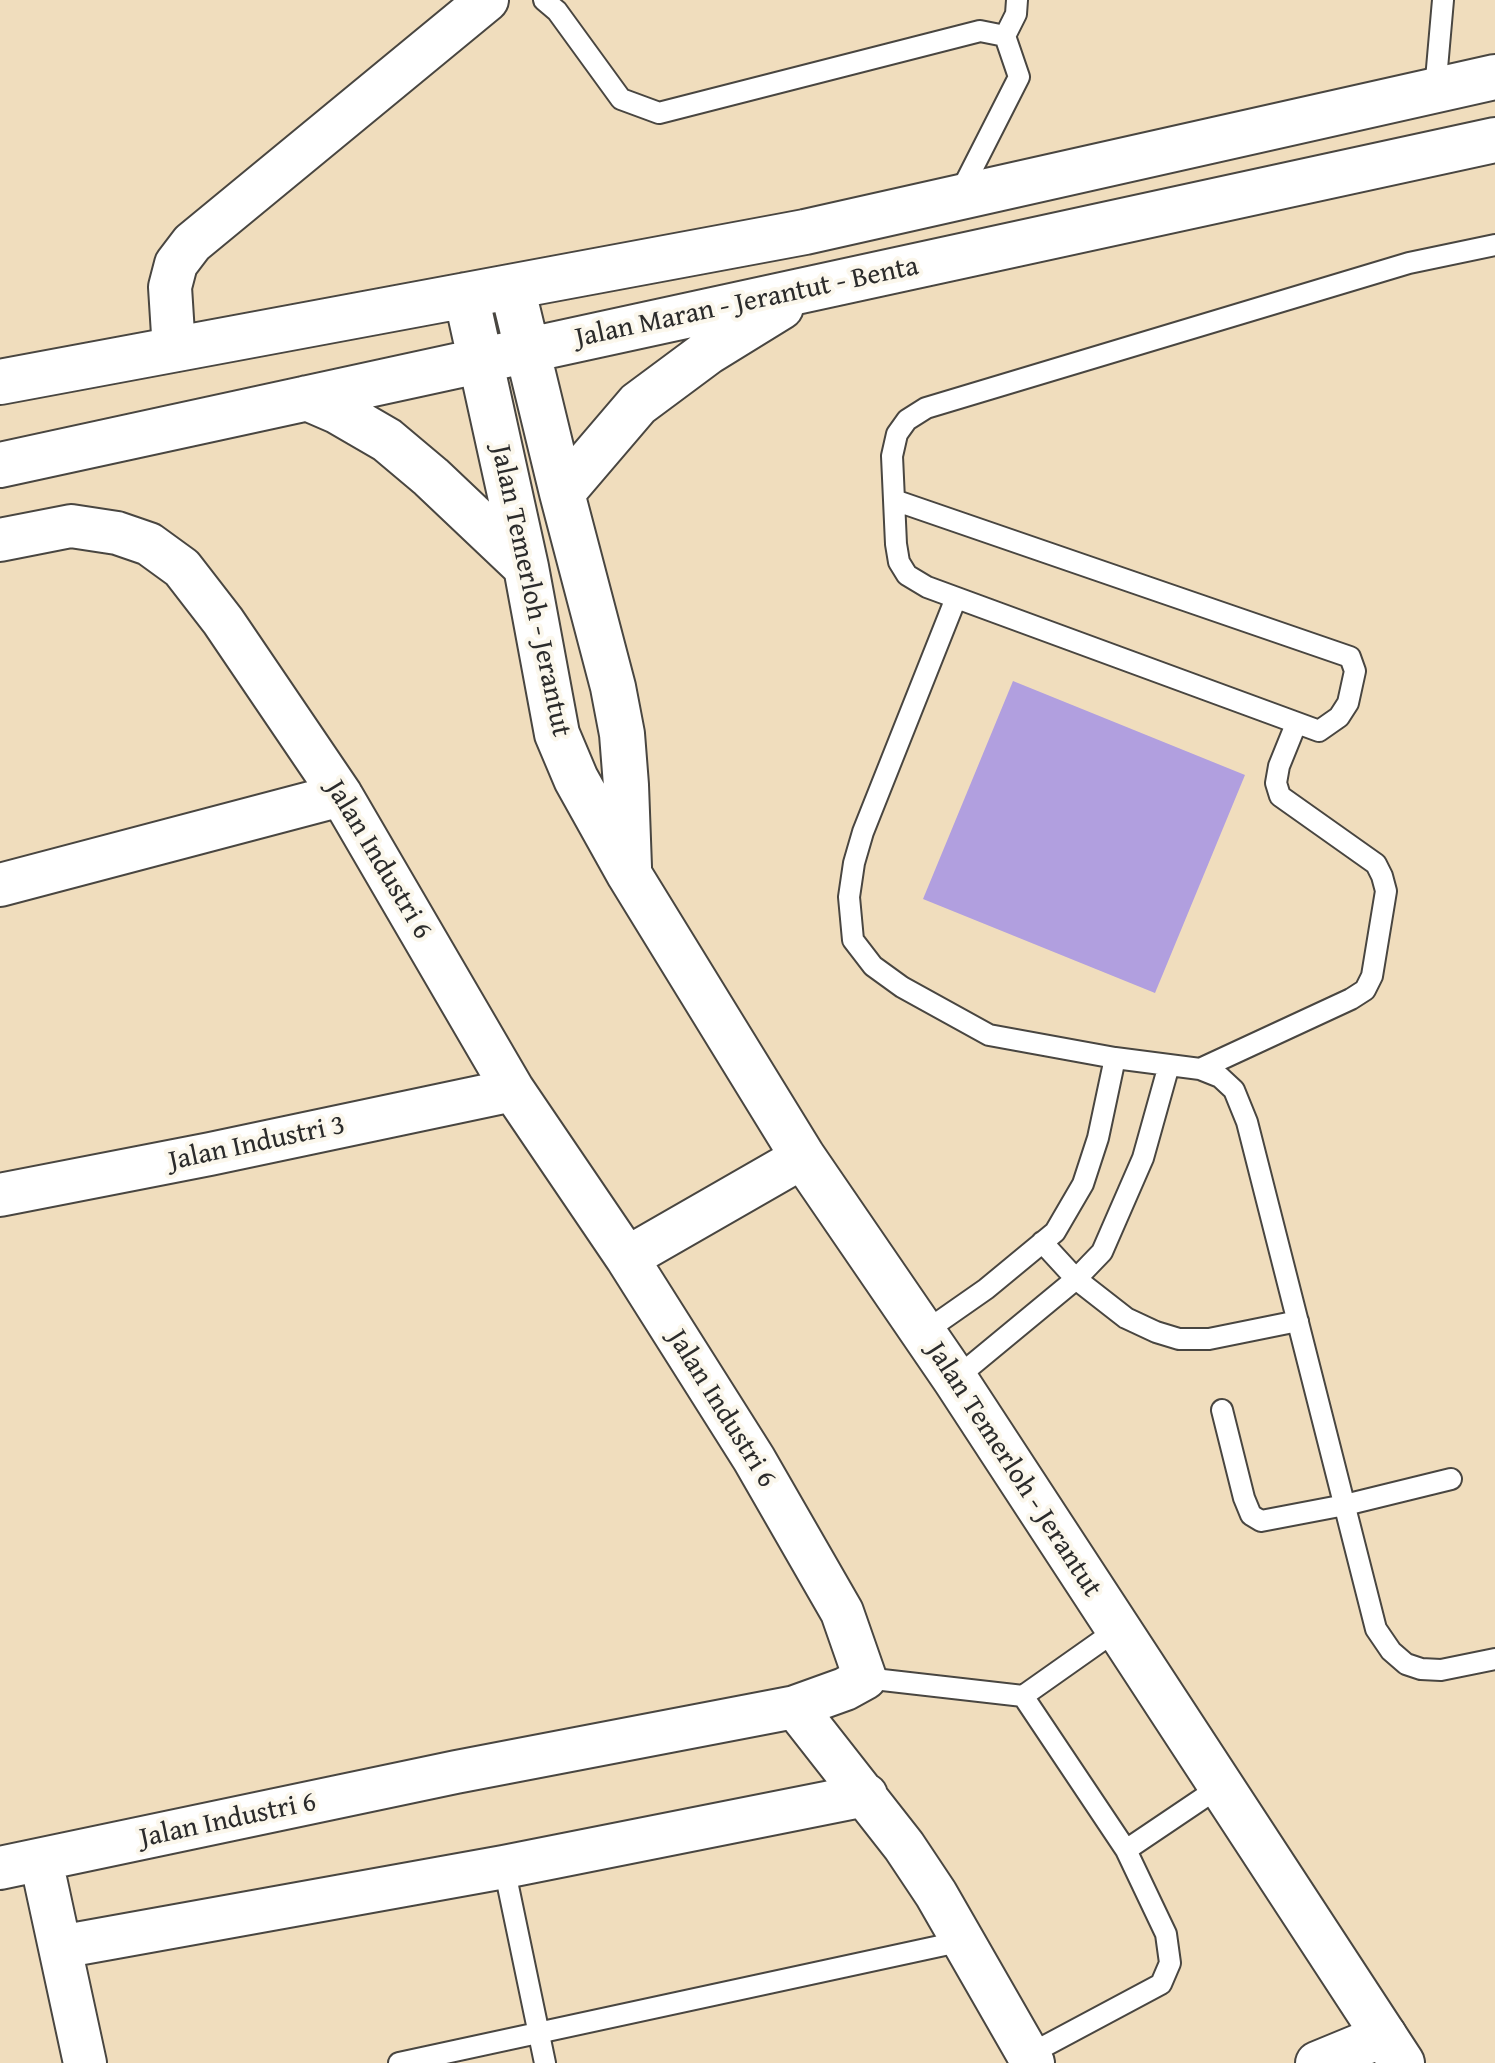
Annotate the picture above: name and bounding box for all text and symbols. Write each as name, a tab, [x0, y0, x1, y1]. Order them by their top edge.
street label: Jalan Maran - Jerantut - Benta	[572, 250, 922, 356]
street label: Jalan Temerloh - Jerantut	[483, 442, 577, 740]
street label: Jalan Industri 6	[317, 774, 439, 946]
street label: Jalan Industri 3	[166, 1109, 348, 1179]
street label: Jalan Industri 6	[659, 1324, 783, 1494]
street label: Jalan Temerloh - Jerantut	[918, 1336, 1108, 1604]
street label: Jalan Industri 6	[137, 1786, 319, 1856]

